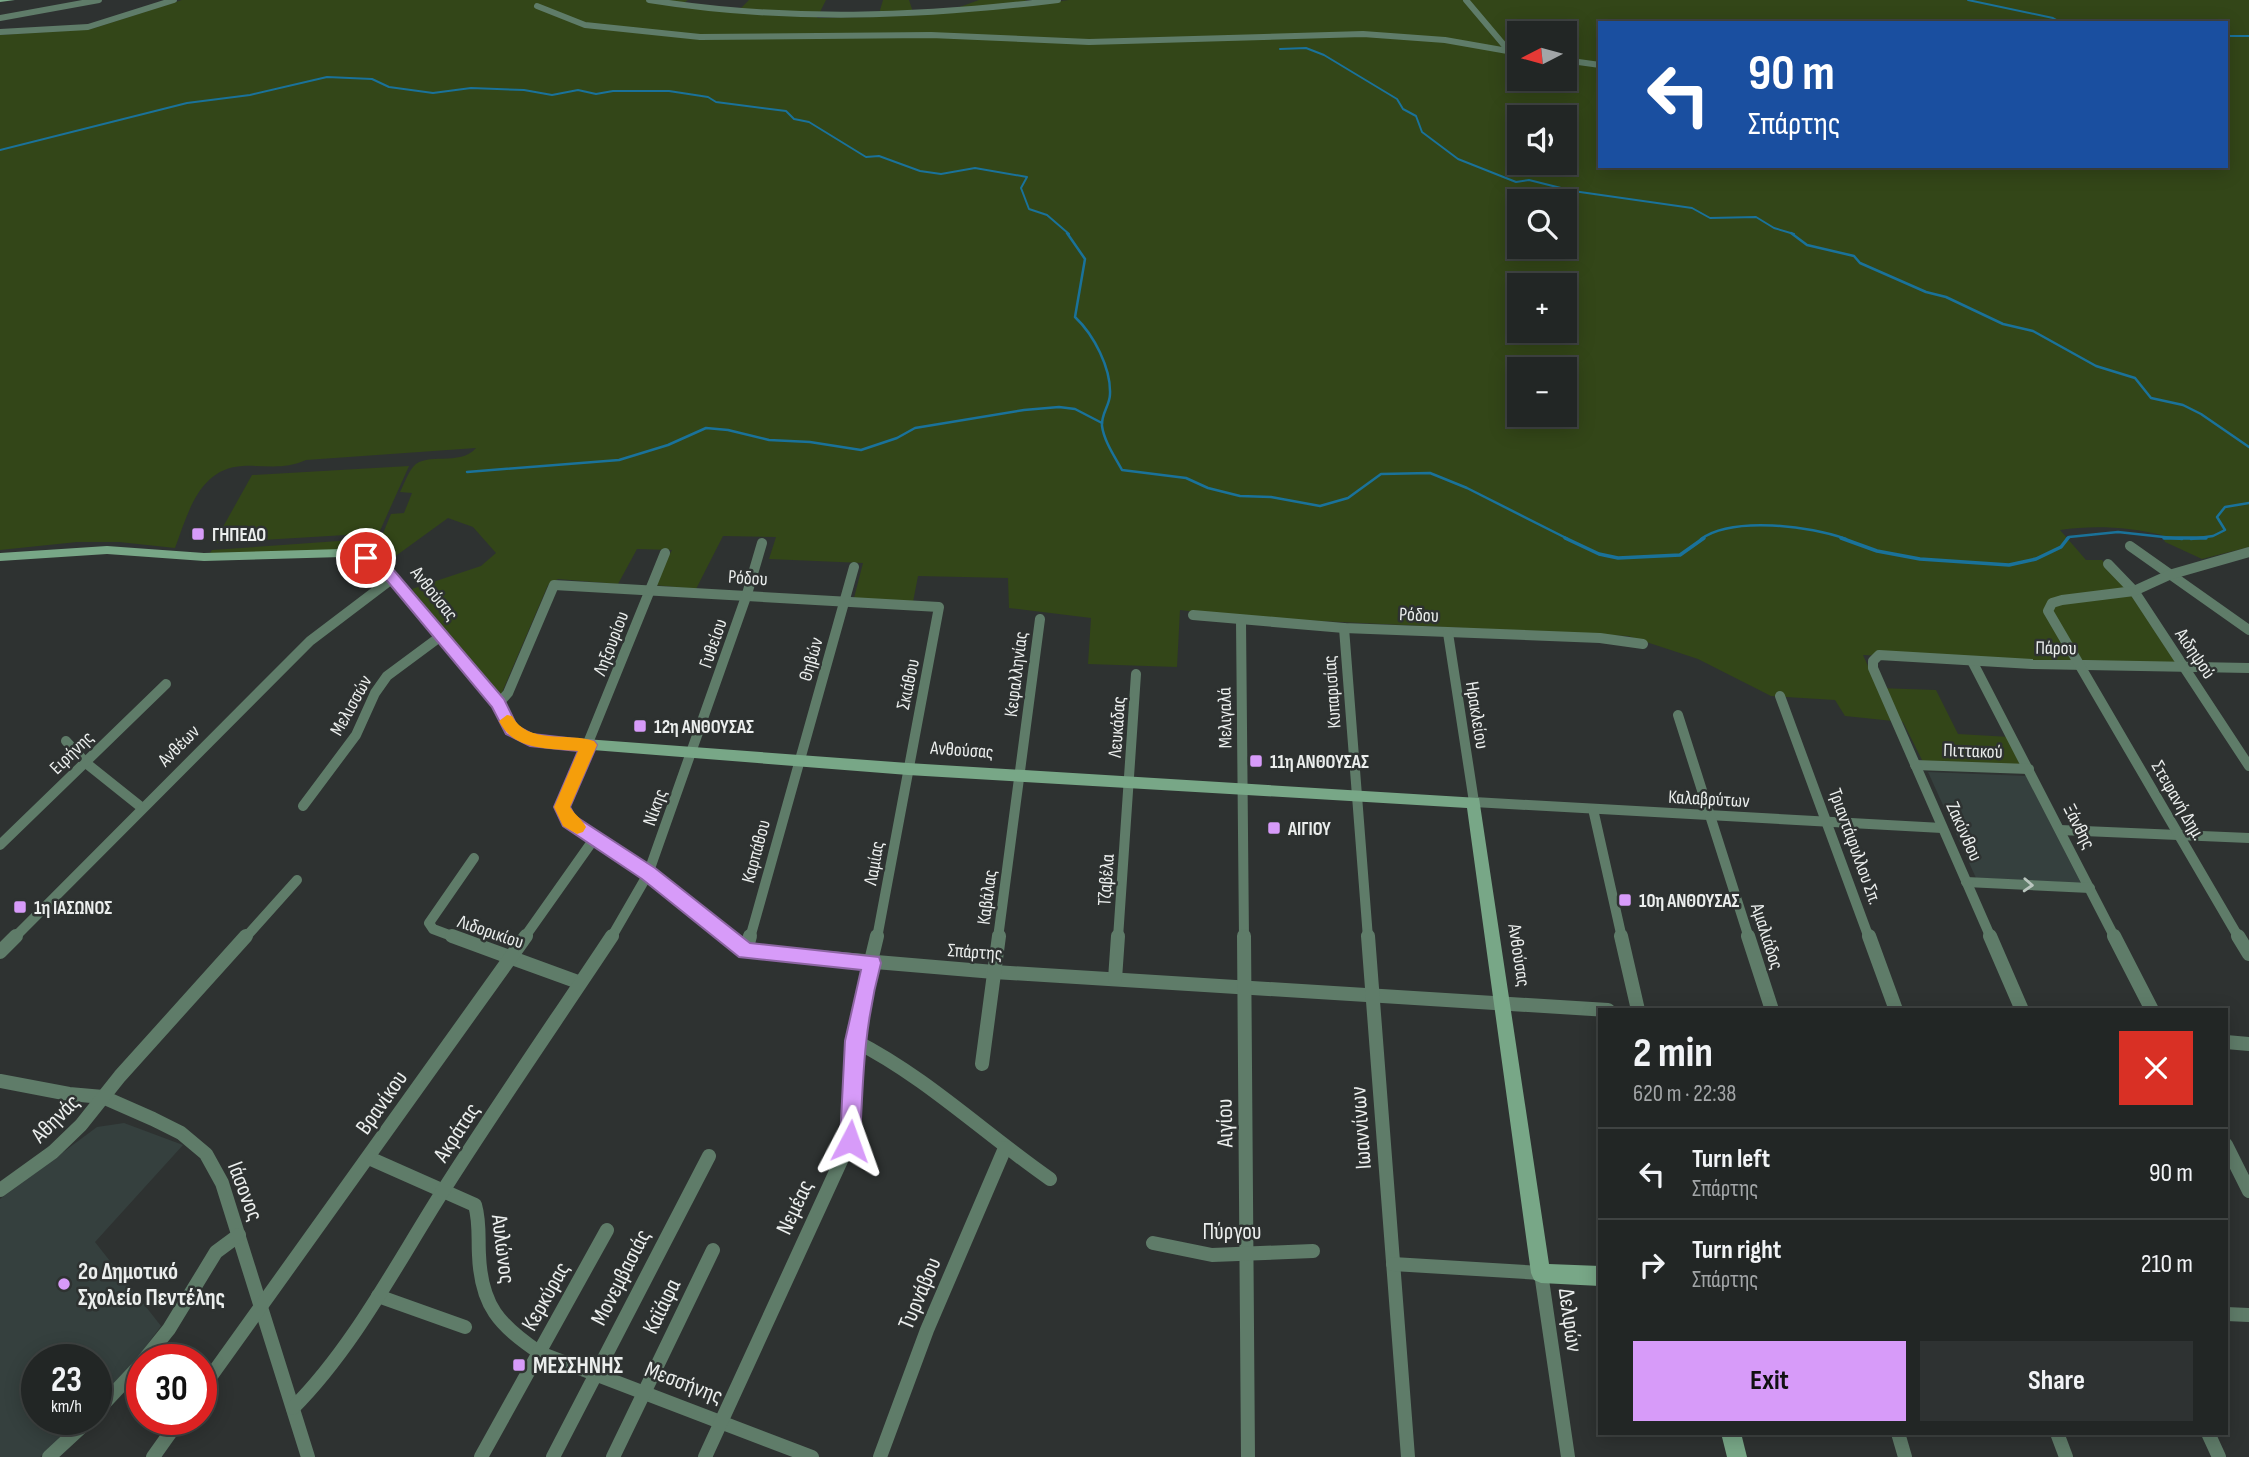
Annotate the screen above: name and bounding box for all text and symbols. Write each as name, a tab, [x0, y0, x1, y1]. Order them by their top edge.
north arrow	[1507, 21, 1577, 91]
map controls	[1507, 21, 1577, 427]
text: 90 m	[1748, 45, 1835, 104]
icon: left	[1633, 49, 1724, 140]
button: sound	[1507, 105, 1577, 175]
text: Σπάρτης	[1748, 105, 1840, 144]
button: search	[1507, 189, 1577, 259]
button: +	[1507, 273, 1577, 343]
button: −	[1507, 357, 1577, 427]
place label: ΓΗΠΕΔΟ	[212, 524, 266, 547]
marker: ΓΗΠΕΔΟ	[190, 526, 206, 542]
pin	[336, 528, 396, 588]
icon: arrive	[347, 539, 385, 577]
street label: Ανθούσας	[404, 561, 463, 626]
street label: Ρόδου	[727, 566, 769, 591]
street label: Ρόδου	[1398, 603, 1439, 628]
street label: Ληξουρίου	[588, 608, 634, 680]
street label: Γυθείου	[694, 616, 733, 671]
street label: Αιδηψού	[2169, 623, 2220, 683]
street label: Κεφαλληνίας	[1000, 630, 1033, 718]
street label: Θηβών	[794, 634, 829, 684]
street label: Πάρου	[2035, 637, 2077, 660]
street label: Κυπαρισίας	[1318, 655, 1347, 729]
street label: Σκιάθου	[892, 657, 925, 712]
street label: Μελισσών	[325, 671, 378, 740]
street label: Ηρακλείου	[1460, 680, 1493, 751]
street label: Μελιγαλά	[1213, 687, 1238, 749]
street label: Λευκάδας	[1104, 696, 1131, 760]
place label: 12η ΑΝΘΟΥΣΑΣ	[654, 716, 754, 739]
marker: 12η ΑΝΘΟΥΣΑΣ	[632, 718, 648, 734]
street label: Ανθέων	[153, 720, 205, 772]
street label: Ειρήνης	[45, 727, 99, 780]
street label: Ανθούσας	[929, 737, 994, 764]
street label: Πιττακού	[1943, 739, 2003, 764]
place label: 11η ΑΝΘΟΥΣΑΣ	[1270, 751, 1369, 774]
marker: 11η ΑΝΘΟΥΣΑΣ	[1248, 753, 1264, 769]
street label: Στεφανή Δημ.	[2146, 757, 2210, 845]
street label: Τριαντάφυλλου Σπ.	[1823, 785, 1886, 908]
street label: Νίκης	[638, 786, 673, 829]
street label: Καλαβρύτων	[1668, 786, 1751, 813]
street label: Ζακύνθου	[1940, 798, 1987, 865]
street label: Ξάνθης	[2058, 800, 2100, 853]
street label: Καρπάθου	[737, 817, 776, 886]
place label: ΑΙΓΙΟΥ	[1287, 818, 1331, 841]
marker: ΑΙΓΙΟΥ	[1266, 820, 1282, 836]
street label: Λαμίας	[859, 839, 890, 888]
street label: Τζαβέλα	[1093, 853, 1120, 907]
street label: Καβάλας	[973, 868, 1002, 926]
one-way arrow	[2023, 878, 2034, 893]
place label: 10η ΑΝΘΟΥΣΑΣ	[1639, 890, 1740, 913]
marker: 10η ΑΝΘΟΥΣΑΣ	[1617, 892, 1633, 908]
place label: 1η ΙΑΣΩΝΟΣ	[34, 897, 112, 920]
marker: 1η ΙΑΣΩΝΟΣ	[12, 899, 28, 915]
street label: Αμαλιάδος	[1745, 900, 1788, 972]
street label: Λιδορικίου	[454, 910, 527, 954]
street label: Ανθούσας	[1502, 921, 1535, 988]
street label: Σπάρτης	[947, 939, 1003, 966]
text: 2 min	[1633, 1028, 1713, 1079]
button: close	[2119, 1031, 2193, 1105]
street label: Βρανίκου	[350, 1065, 414, 1140]
text: 620 m · 22:38	[1633, 1080, 1736, 1108]
street label: Ιωαννίνων	[1344, 1086, 1378, 1170]
street label: Αθηνάς	[25, 1088, 86, 1150]
street label: Ακράτας	[427, 1098, 486, 1168]
street label: Αιγίου	[1211, 1098, 1239, 1149]
position arrow	[813, 1104, 887, 1178]
text: Turn left	[1692, 1144, 1770, 1175]
icon: left	[1633, 1155, 1671, 1193]
street label: Ιάσονος	[221, 1158, 269, 1225]
text: 90 m	[2149, 1158, 2193, 1189]
text: Σπάρτης	[1692, 1175, 1758, 1203]
street label: Νεμέας	[770, 1176, 820, 1239]
street label: Αυλώνος	[485, 1212, 521, 1285]
street label: Πύργου	[1202, 1218, 1262, 1246]
street label: Μονεμβασιάς	[585, 1225, 657, 1330]
text: Turn right	[1692, 1235, 1781, 1266]
icon: right	[1633, 1246, 1671, 1284]
text: 210 m	[2141, 1249, 2193, 1280]
street label: Τυρνάβου	[892, 1253, 948, 1334]
street label: Κερκύρας	[516, 1257, 576, 1336]
place label: 2ο Δημοτικό Σχολείο Πεντέλης	[78, 1258, 225, 1312]
text: Σπάρτης	[1692, 1266, 1758, 1294]
street label: Καϊάφα	[637, 1274, 687, 1339]
marker: 2ο Δημοτικό Σχολείο Πεντέλης	[56, 1276, 72, 1292]
street label: Δελφών	[1552, 1287, 1588, 1354]
button: Exit	[1633, 1341, 1906, 1421]
button: Share	[1920, 1341, 2193, 1421]
speed limit sign: 30	[126, 1344, 217, 1435]
place label: ΜΕΣΣΗΝΗΣ	[533, 1352, 623, 1380]
street label: Μεσσήνης	[641, 1355, 727, 1411]
marker: ΜΕΣΣΗΝΗΣ	[511, 1357, 527, 1373]
text: 23	[51, 1359, 82, 1402]
text: km/h	[51, 1396, 82, 1417]

